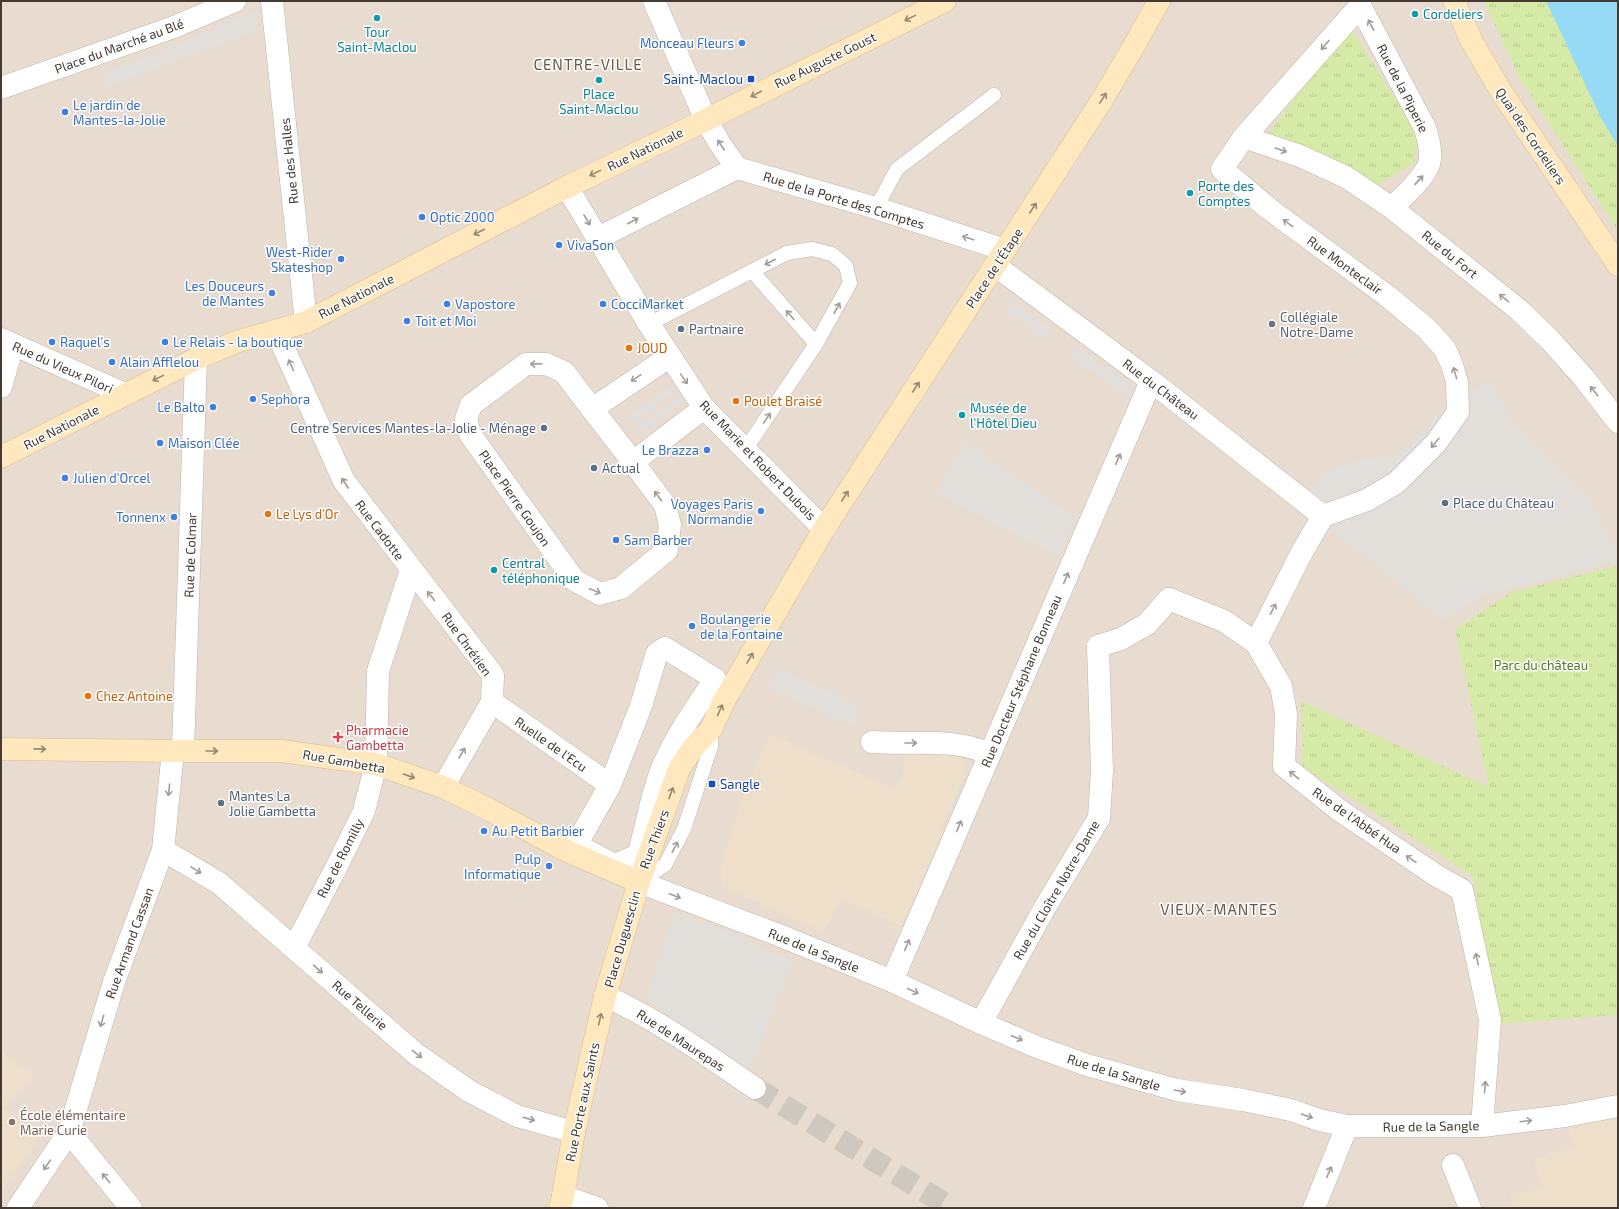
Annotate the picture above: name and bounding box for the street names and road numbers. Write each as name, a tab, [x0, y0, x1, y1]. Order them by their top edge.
street label: Place du Marché au Blé	[52, 15, 186, 77]
street label: Rue Auguste Goust	[772, 28, 878, 92]
street label: Rue de la Piperie	[1374, 41, 1432, 135]
street label: Quai des Cordeliers	[1493, 84, 1569, 188]
street label: Rue des Halles	[277, 117, 301, 205]
street label: Rue Nationale	[604, 124, 686, 174]
street label: Rue de la Porte des Comptes	[761, 168, 927, 232]
street label: Place de l'Étape	[961, 224, 1026, 311]
street label: Rue du Fort	[1419, 227, 1481, 281]
street label: Rue Monteclair	[1304, 232, 1386, 298]
street label: Rue Nationale	[316, 270, 396, 322]
street label: Rue du Vieux Pilori	[10, 338, 116, 396]
street label: Rue du Château	[1120, 355, 1202, 423]
street label: Rue Marie et Robert Dubois	[696, 397, 820, 523]
street label: Rue Nationale	[21, 401, 101, 453]
street label: Place Pierre Goujon	[476, 447, 554, 549]
street label: Rue Cadotte	[352, 497, 408, 563]
street label: Rue de Colmar	[181, 512, 199, 598]
street label: Rue Docteur Stéphane Bonneau	[977, 592, 1065, 770]
street label: Rue Chrétien	[438, 609, 496, 679]
street label: Ruelle de l'Ecu	[512, 713, 590, 775]
street label: Rue Gambetta	[302, 746, 386, 776]
street label: Rue de l'Abbé Hua	[1310, 783, 1404, 857]
street label: Rue Thiers	[636, 807, 672, 871]
street label: Rue de Romilly	[313, 816, 367, 900]
street label: Rue du Cloître Notre-Dame	[1009, 817, 1103, 963]
street label: Rue Armand Cassan	[101, 885, 157, 1001]
street label: Place Duguesclin	[601, 889, 643, 989]
street label: Rue de la Sangle	[766, 924, 862, 976]
street label: Rue Tellerie	[329, 977, 391, 1033]
street label: Rue de Maurepas	[634, 1006, 728, 1074]
street label: Rue Porte aux Saints	[562, 1041, 602, 1163]
street label: Rue de la Sangle	[1065, 1050, 1163, 1094]
street label: Rue de la Sangle	[1383, 1117, 1479, 1135]

